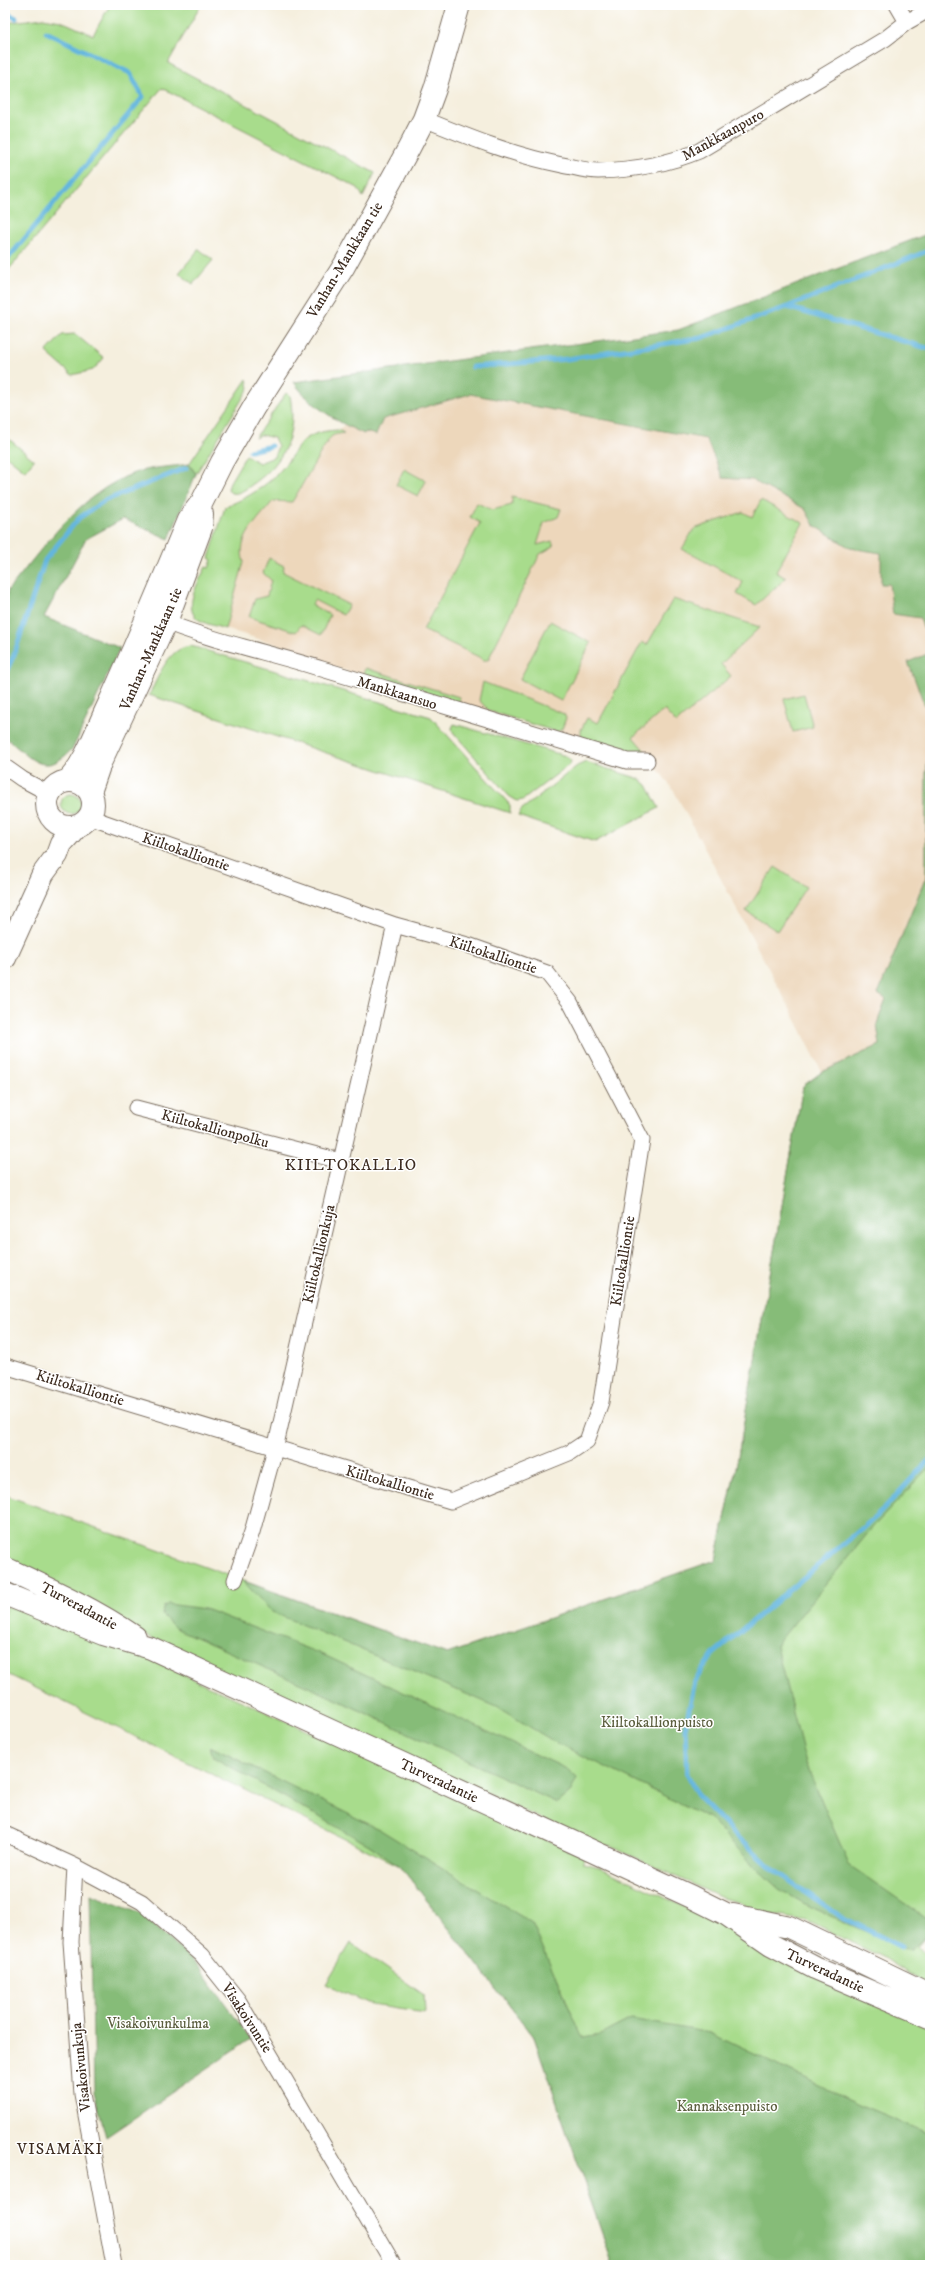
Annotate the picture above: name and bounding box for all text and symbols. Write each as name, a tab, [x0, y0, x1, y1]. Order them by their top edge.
street label: Mankkaanpuro	[679, 105, 767, 165]
street label: Vanhan-Mankkaan tie	[302, 198, 387, 322]
street label: Vanhan-Mankkaan tie	[115, 585, 187, 714]
street label: Mankkaansuo	[355, 672, 439, 714]
street label: Kiiltokalliontie	[140, 828, 232, 876]
street label: Kiiltokalliontie	[447, 932, 539, 978]
street label: Kiiltokallionpolku	[159, 1106, 271, 1152]
district label: KIILTOKALLIO	[285, 1155, 417, 1175]
street label: Kiiltokallionkuja	[298, 1202, 340, 1305]
street label: Kiiltokalliontie	[606, 1214, 640, 1308]
street label: Kiiltokalliontie	[34, 1366, 126, 1410]
street label: Kiiltokalliontie	[343, 1461, 437, 1505]
street label: Turveradantie	[37, 1578, 121, 1634]
park label: Kiiltokallionpuisto	[601, 1713, 713, 1732]
street label: Turveradantie	[397, 1755, 481, 1807]
street label: Turveradantie	[783, 1945, 867, 1997]
street label: Visakoivuntie	[217, 1979, 277, 2057]
park label: Visakoivunkulma	[106, 2014, 209, 2033]
street label: Visakoivunkuja	[67, 2021, 95, 2113]
park label: Kannaksenpuisto	[676, 2097, 778, 2116]
district label: VISAMÄKI	[16, 2139, 103, 2159]

